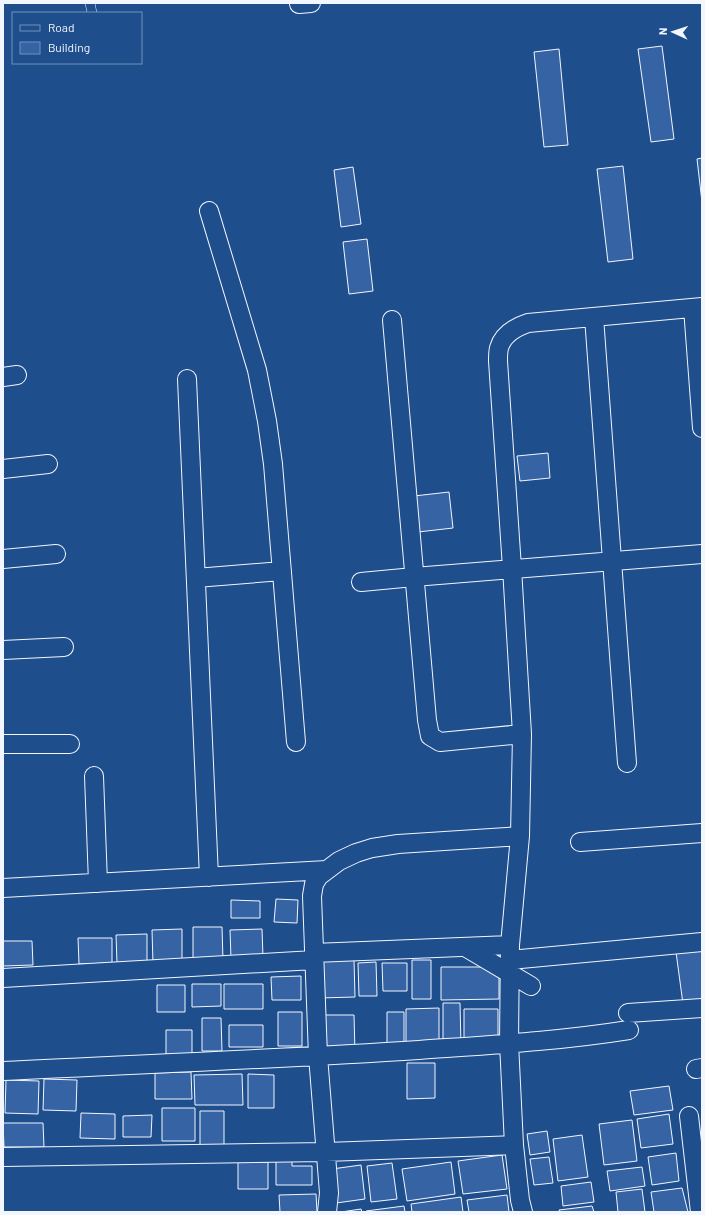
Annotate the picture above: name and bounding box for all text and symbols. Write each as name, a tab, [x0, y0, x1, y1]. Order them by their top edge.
legend	[12, 12, 142, 64]
north arrow	[653, 12, 693, 52]
text: Road	[48, 20, 75, 34]
text: N	[656, 27, 669, 35]
text: Building	[48, 40, 90, 54]

